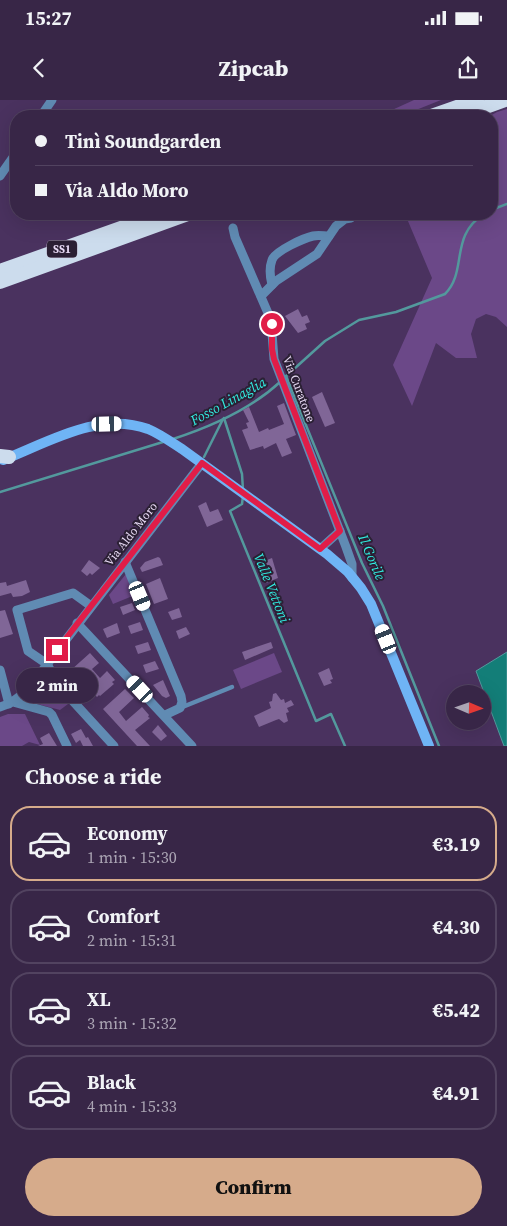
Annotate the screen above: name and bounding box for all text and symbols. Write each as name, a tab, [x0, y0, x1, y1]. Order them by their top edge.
text: 15:27	[25, 5, 72, 31]
text: Zipcab	[219, 53, 288, 83]
icon: back	[25, 54, 53, 82]
icon: share	[454, 54, 482, 82]
text: Tinì Soundgarden	[65, 128, 221, 154]
text: Via Aldo Moro	[65, 177, 189, 203]
road number: SS1	[47, 240, 77, 258]
route start	[261, 313, 283, 335]
street label: Via Curatone	[279, 354, 319, 424]
water label: Fosso Linaglia	[186, 372, 270, 431]
car	[91, 416, 122, 432]
street label: Via Aldo Moro	[101, 499, 161, 569]
water label: Il Gorile	[353, 530, 391, 583]
water label: Valle Vettoni	[249, 550, 295, 627]
car	[127, 579, 152, 613]
car	[373, 622, 398, 656]
route end	[46, 639, 68, 661]
callout: 2 min	[16, 668, 98, 702]
car	[124, 673, 155, 705]
text: 2 min	[36, 674, 78, 696]
north arrow	[446, 685, 491, 730]
map controls	[446, 685, 491, 730]
text: Choose a ride	[25, 761, 162, 791]
text: Economy	[87, 820, 168, 846]
icon: car	[27, 821, 72, 866]
text: €3.19	[432, 831, 480, 857]
text: 1 min · 15:30	[87, 846, 177, 868]
text: Comfort	[87, 903, 160, 929]
icon: car	[27, 904, 72, 949]
text: €4.30	[432, 914, 480, 940]
text: 2 min · 15:31	[87, 929, 177, 951]
text: XL	[87, 986, 110, 1012]
icon: car	[27, 987, 72, 1032]
text: €5.42	[432, 997, 480, 1023]
text: 3 min · 15:32	[87, 1012, 177, 1034]
text: Black	[87, 1069, 136, 1095]
icon: car	[27, 1070, 72, 1115]
text: €4.91	[432, 1080, 480, 1106]
text: 4 min · 15:33	[87, 1095, 177, 1117]
button: Confirm	[25, 1158, 482, 1216]

